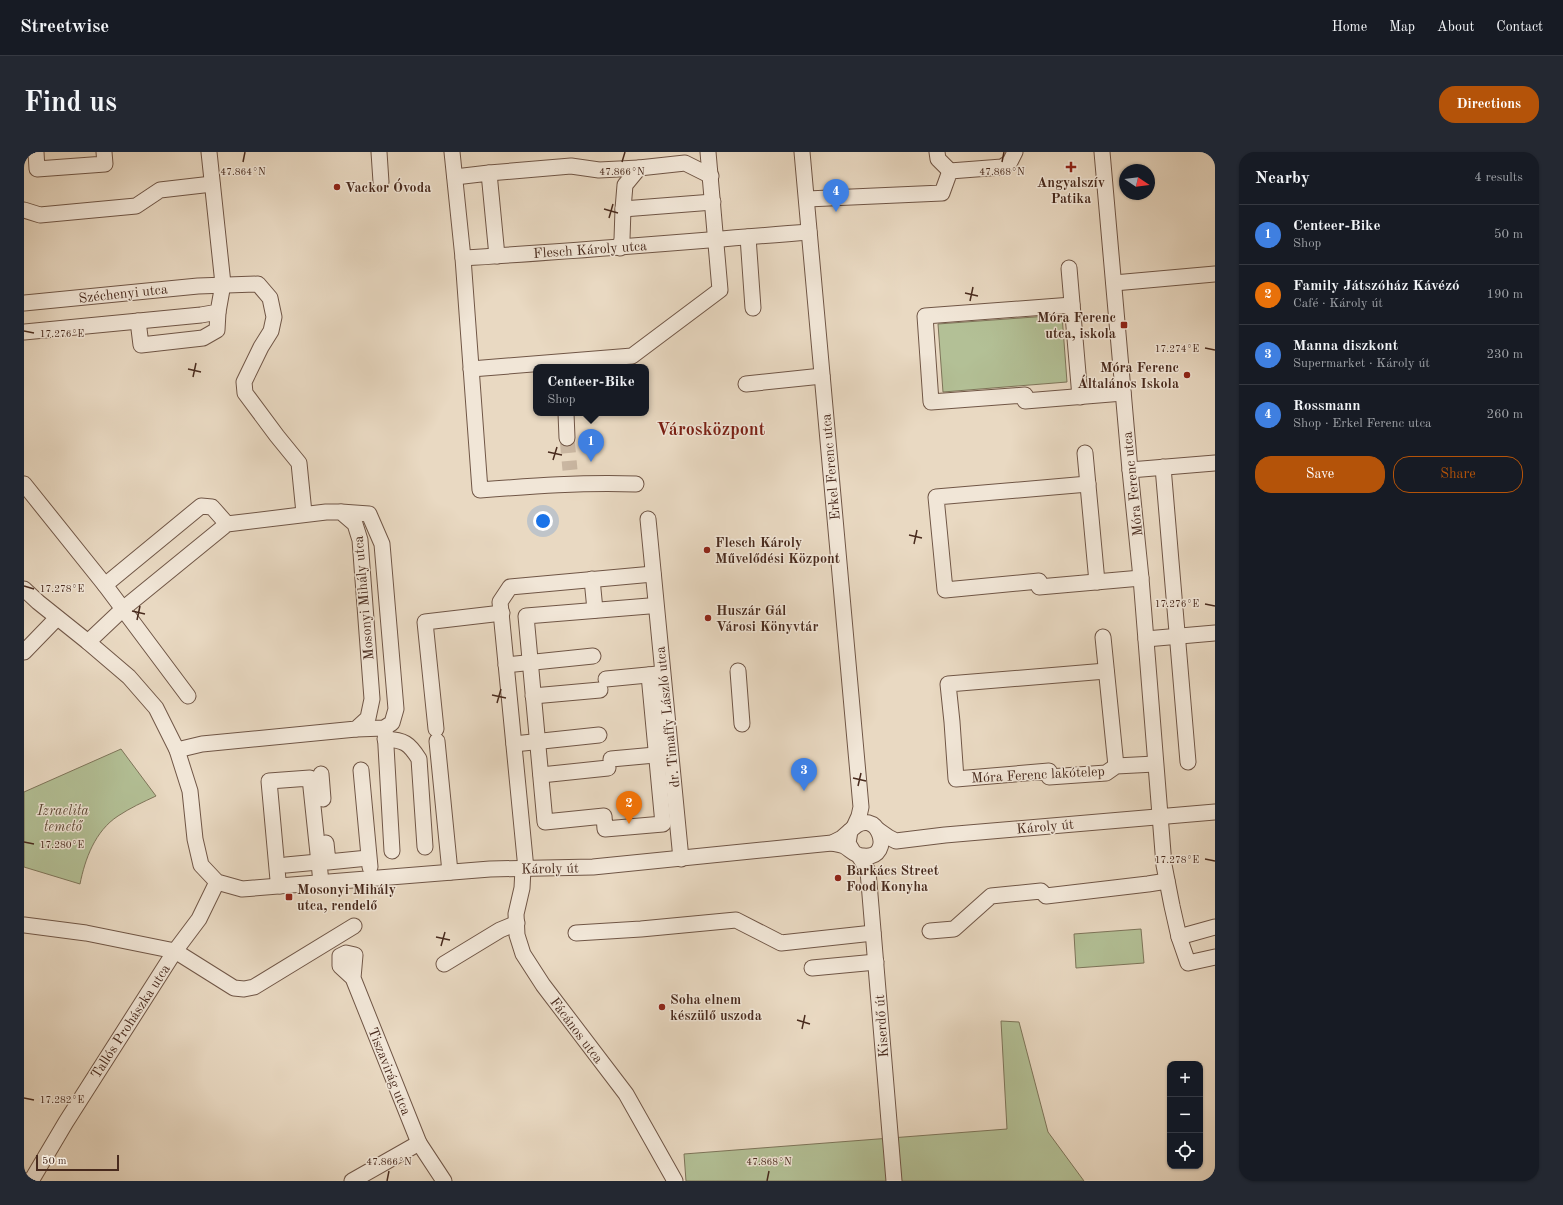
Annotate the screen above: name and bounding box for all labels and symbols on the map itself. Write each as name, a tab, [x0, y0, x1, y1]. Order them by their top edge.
marker: Angyalszív Patika	[1066, 162, 1076, 172]
north arrow	[1119, 164, 1155, 200]
text: 47.864°N	[220, 167, 266, 177]
text: 47.866°N	[599, 167, 645, 177]
text: 47.868°N	[979, 167, 1025, 177]
place label: Angyalszív Patika	[1037, 176, 1105, 206]
place label: Vackor Óvoda	[345, 178, 431, 195]
pin: 4	[823, 179, 849, 212]
marker: Vackor Óvoda	[332, 182, 342, 192]
street label: Flesch Károly utca	[533, 239, 648, 261]
street label: Széchenyi utca	[78, 282, 168, 306]
place label: Móra Ferenc utca, iskola	[1037, 311, 1116, 341]
marker: Móra Ferenc utca, iskola	[1119, 320, 1129, 330]
text: 17.276°E	[40, 329, 84, 339]
text: 17.274°E	[1155, 344, 1199, 354]
place label: Móra Ferenc Általános Iskola	[1077, 361, 1179, 391]
marker: Móra Ferenc Általános Iskola	[1182, 370, 1192, 380]
street label: Erkel Ferenc utca	[819, 413, 843, 521]
district label: Városközpont	[657, 421, 766, 439]
pin: 1	[578, 429, 604, 462]
street label: Móra Ferenc utca	[1121, 431, 1145, 537]
your location	[533, 511, 553, 531]
street label: Mosonyi Mihály utca	[352, 535, 376, 661]
place label: Flesch Károly Művelődési Központ	[715, 536, 840, 566]
marker: Flesch Károly Művelődési Központ	[702, 545, 712, 555]
text: 17.278°E	[40, 584, 84, 594]
text: 17.276°E	[1155, 599, 1199, 609]
place label: Huszár Gál Városi Könyvtár	[716, 604, 818, 634]
marker: Huszár Gál Városi Könyvtár	[703, 613, 713, 623]
street label: dr. Timaffy László utca	[654, 646, 682, 788]
pin: 3	[791, 758, 817, 791]
street label: Móra Ferenc lakótelep	[971, 765, 1105, 785]
pin: 2	[616, 791, 642, 824]
park label: Izraelita temető	[36, 804, 89, 834]
street label: Károly út	[1016, 818, 1075, 836]
text: 17.280°E	[40, 840, 84, 850]
text: 17.278°E	[1155, 855, 1199, 865]
street label: Károly út	[521, 861, 579, 877]
place label: Barkács Street Food Konyha	[846, 864, 939, 894]
marker: Barkács Street Food Konyha	[833, 873, 843, 883]
place label: Mosonyi Mihály utca, rendelő	[297, 883, 396, 913]
marker: Mosonyi Mihály utca, rendelő	[284, 892, 294, 902]
street label: Tallós Prohászka utca	[89, 962, 173, 1081]
place label: Soha elnem készülő uszoda	[670, 993, 762, 1023]
street label: Kiserdő út	[873, 994, 891, 1058]
street label: Fácános utca	[547, 995, 605, 1066]
marker: Soha elnem készülő uszoda	[657, 1002, 667, 1012]
street label: Tiszavirág utca	[365, 1026, 413, 1117]
text: 17.282°E	[40, 1095, 84, 1105]
scale bar	[36, 1153, 119, 1172]
text: 47.866°N	[366, 1157, 412, 1167]
text: 47.868°N	[746, 1157, 792, 1167]

